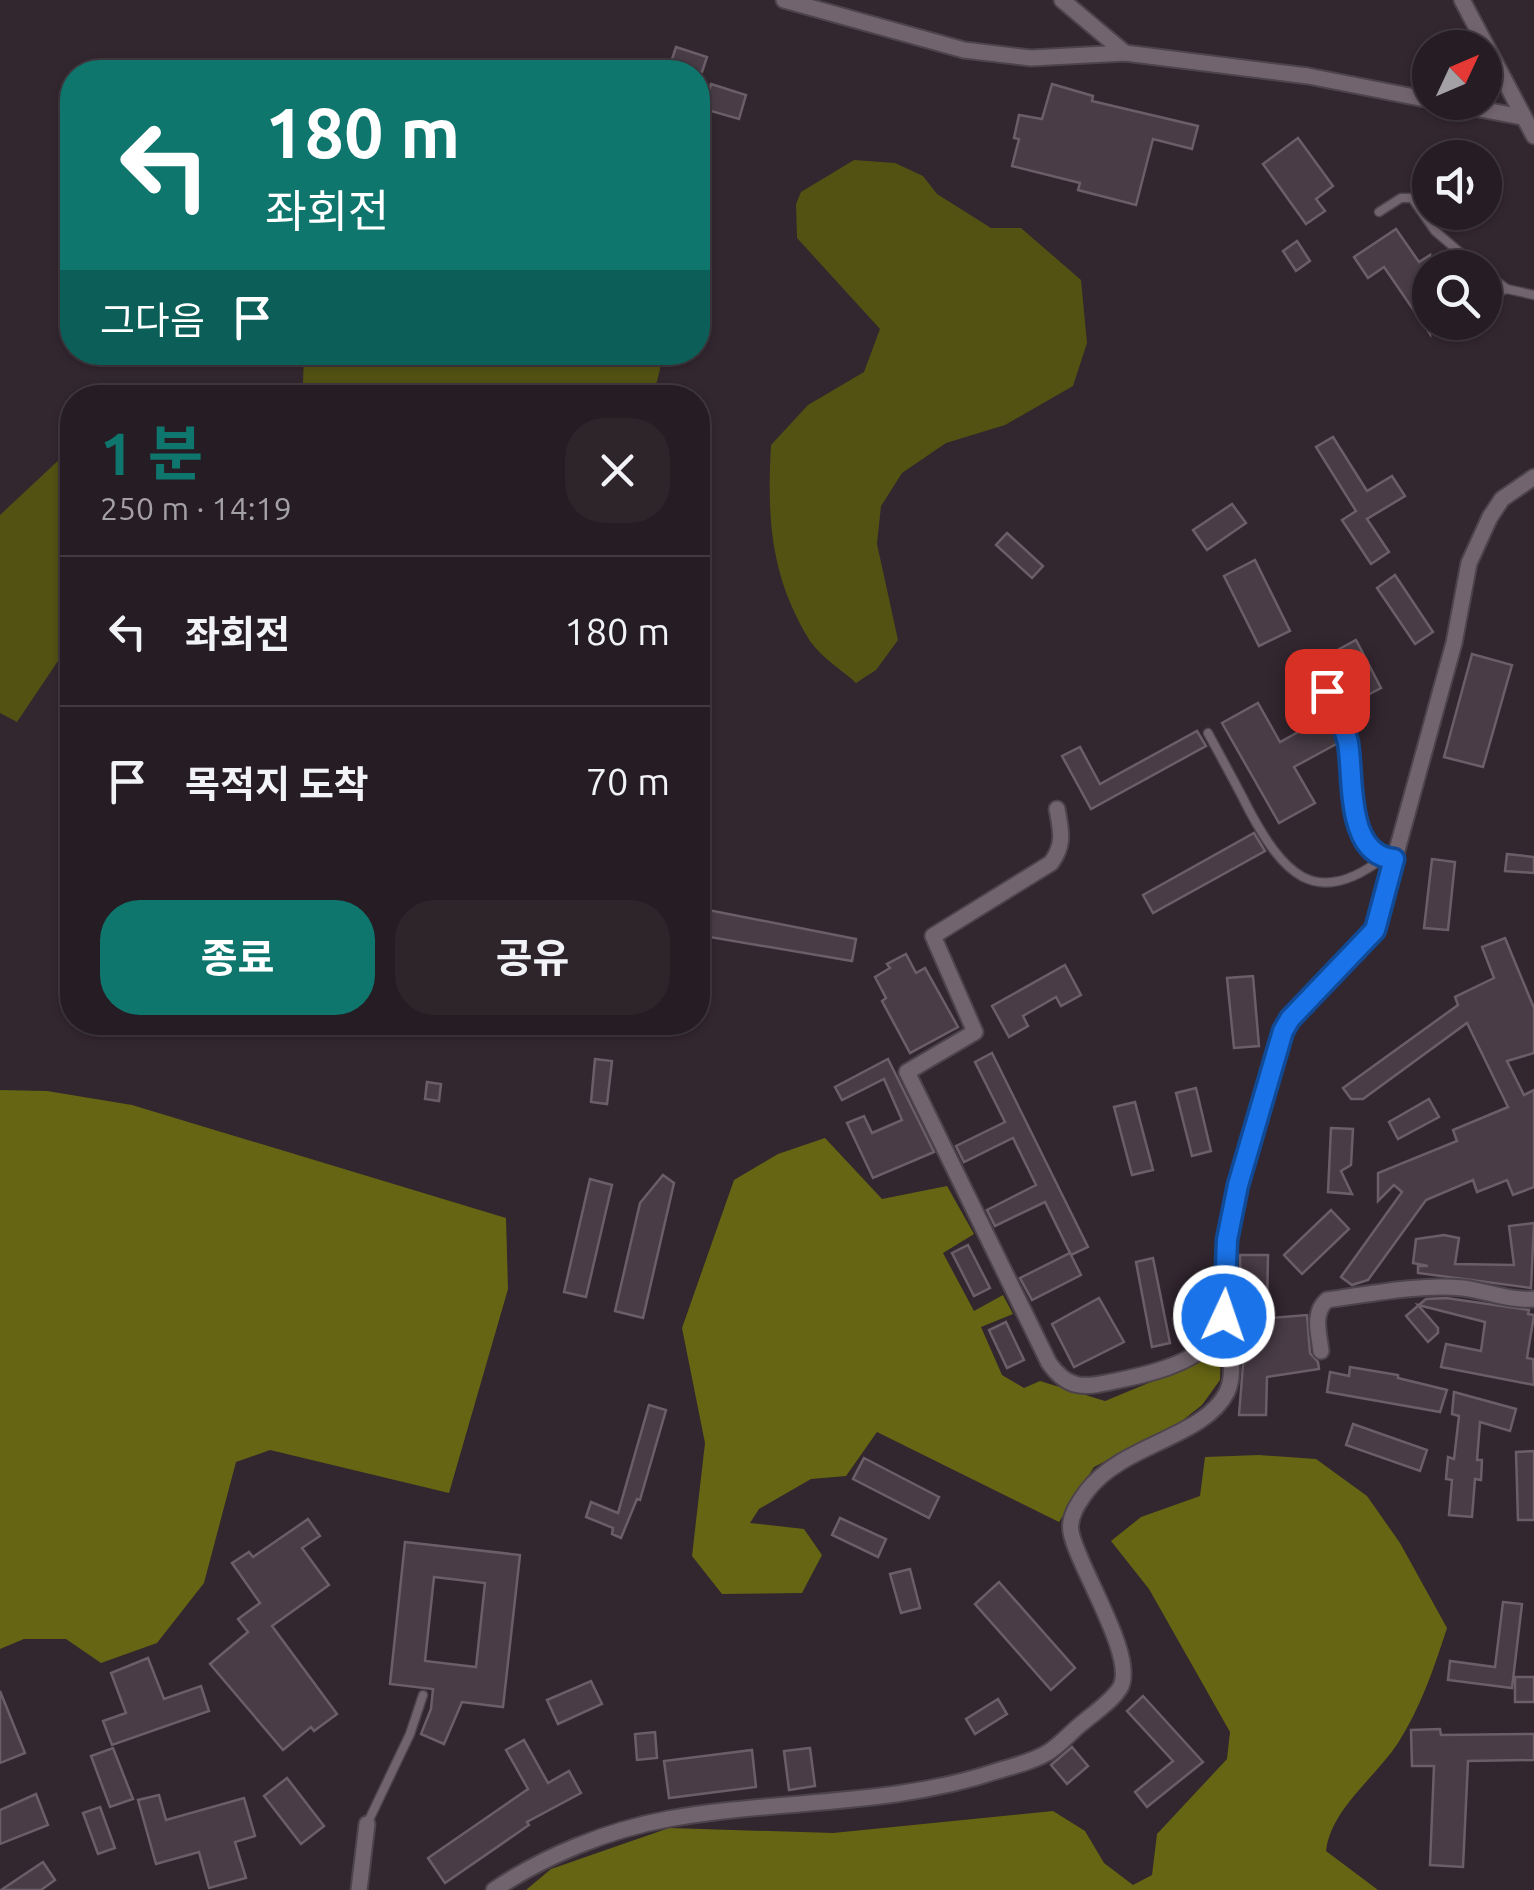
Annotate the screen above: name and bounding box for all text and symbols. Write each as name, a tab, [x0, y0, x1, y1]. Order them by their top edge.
north arrow	[1412, 30, 1502, 120]
map controls	[1412, 30, 1502, 340]
text: 180 m	[265, 93, 460, 171]
icon: left	[100, 100, 230, 230]
button: sound	[1412, 140, 1502, 230]
text: 좌회전	[265, 185, 389, 236]
button: search	[1412, 250, 1502, 340]
icon: arrive	[225, 290, 280, 345]
text: 그다음	[100, 299, 205, 341]
button: close	[565, 418, 670, 523]
text: 1 분	[100, 419, 203, 486]
text: 250 m · 14:19	[100, 490, 292, 526]
icon: left	[100, 604, 155, 659]
text: 180 m	[564, 610, 670, 652]
text: 좌회전	[185, 613, 290, 655]
pin	[1285, 649, 1370, 734]
icon: arrive	[1300, 664, 1355, 719]
icon: arrive	[100, 754, 155, 809]
text: 70 m	[586, 760, 670, 802]
text: 목적지 도착	[185, 763, 369, 805]
button: 종료	[100, 900, 375, 1015]
button: 공유	[395, 900, 670, 1015]
position arrow	[1172, 1264, 1276, 1368]

